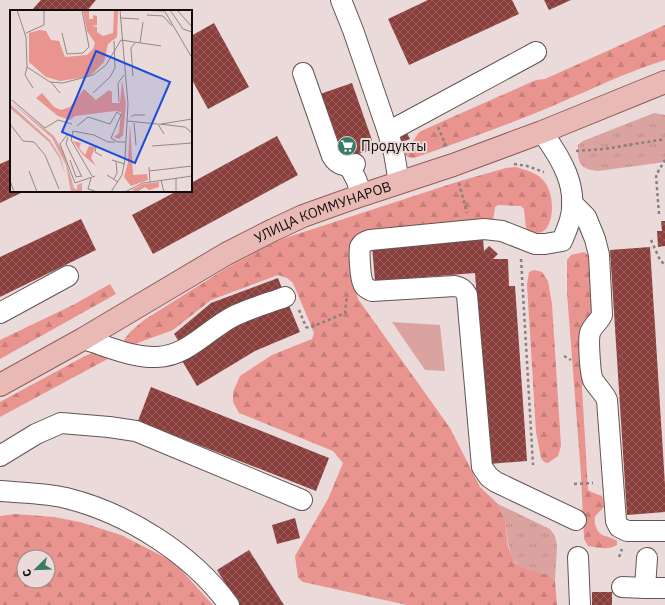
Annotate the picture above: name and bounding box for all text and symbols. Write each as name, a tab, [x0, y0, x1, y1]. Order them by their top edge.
inset map	[10, 10, 192, 192]
supermarket icon: Продукты	[336, 135, 358, 157]
place label: Продукты	[361, 137, 426, 155]
street label: УЛИЦА КОММУНАРОВ	[251, 177, 394, 247]
north arrow	[16, 549, 56, 589]
text: С	[19, 567, 35, 579]

